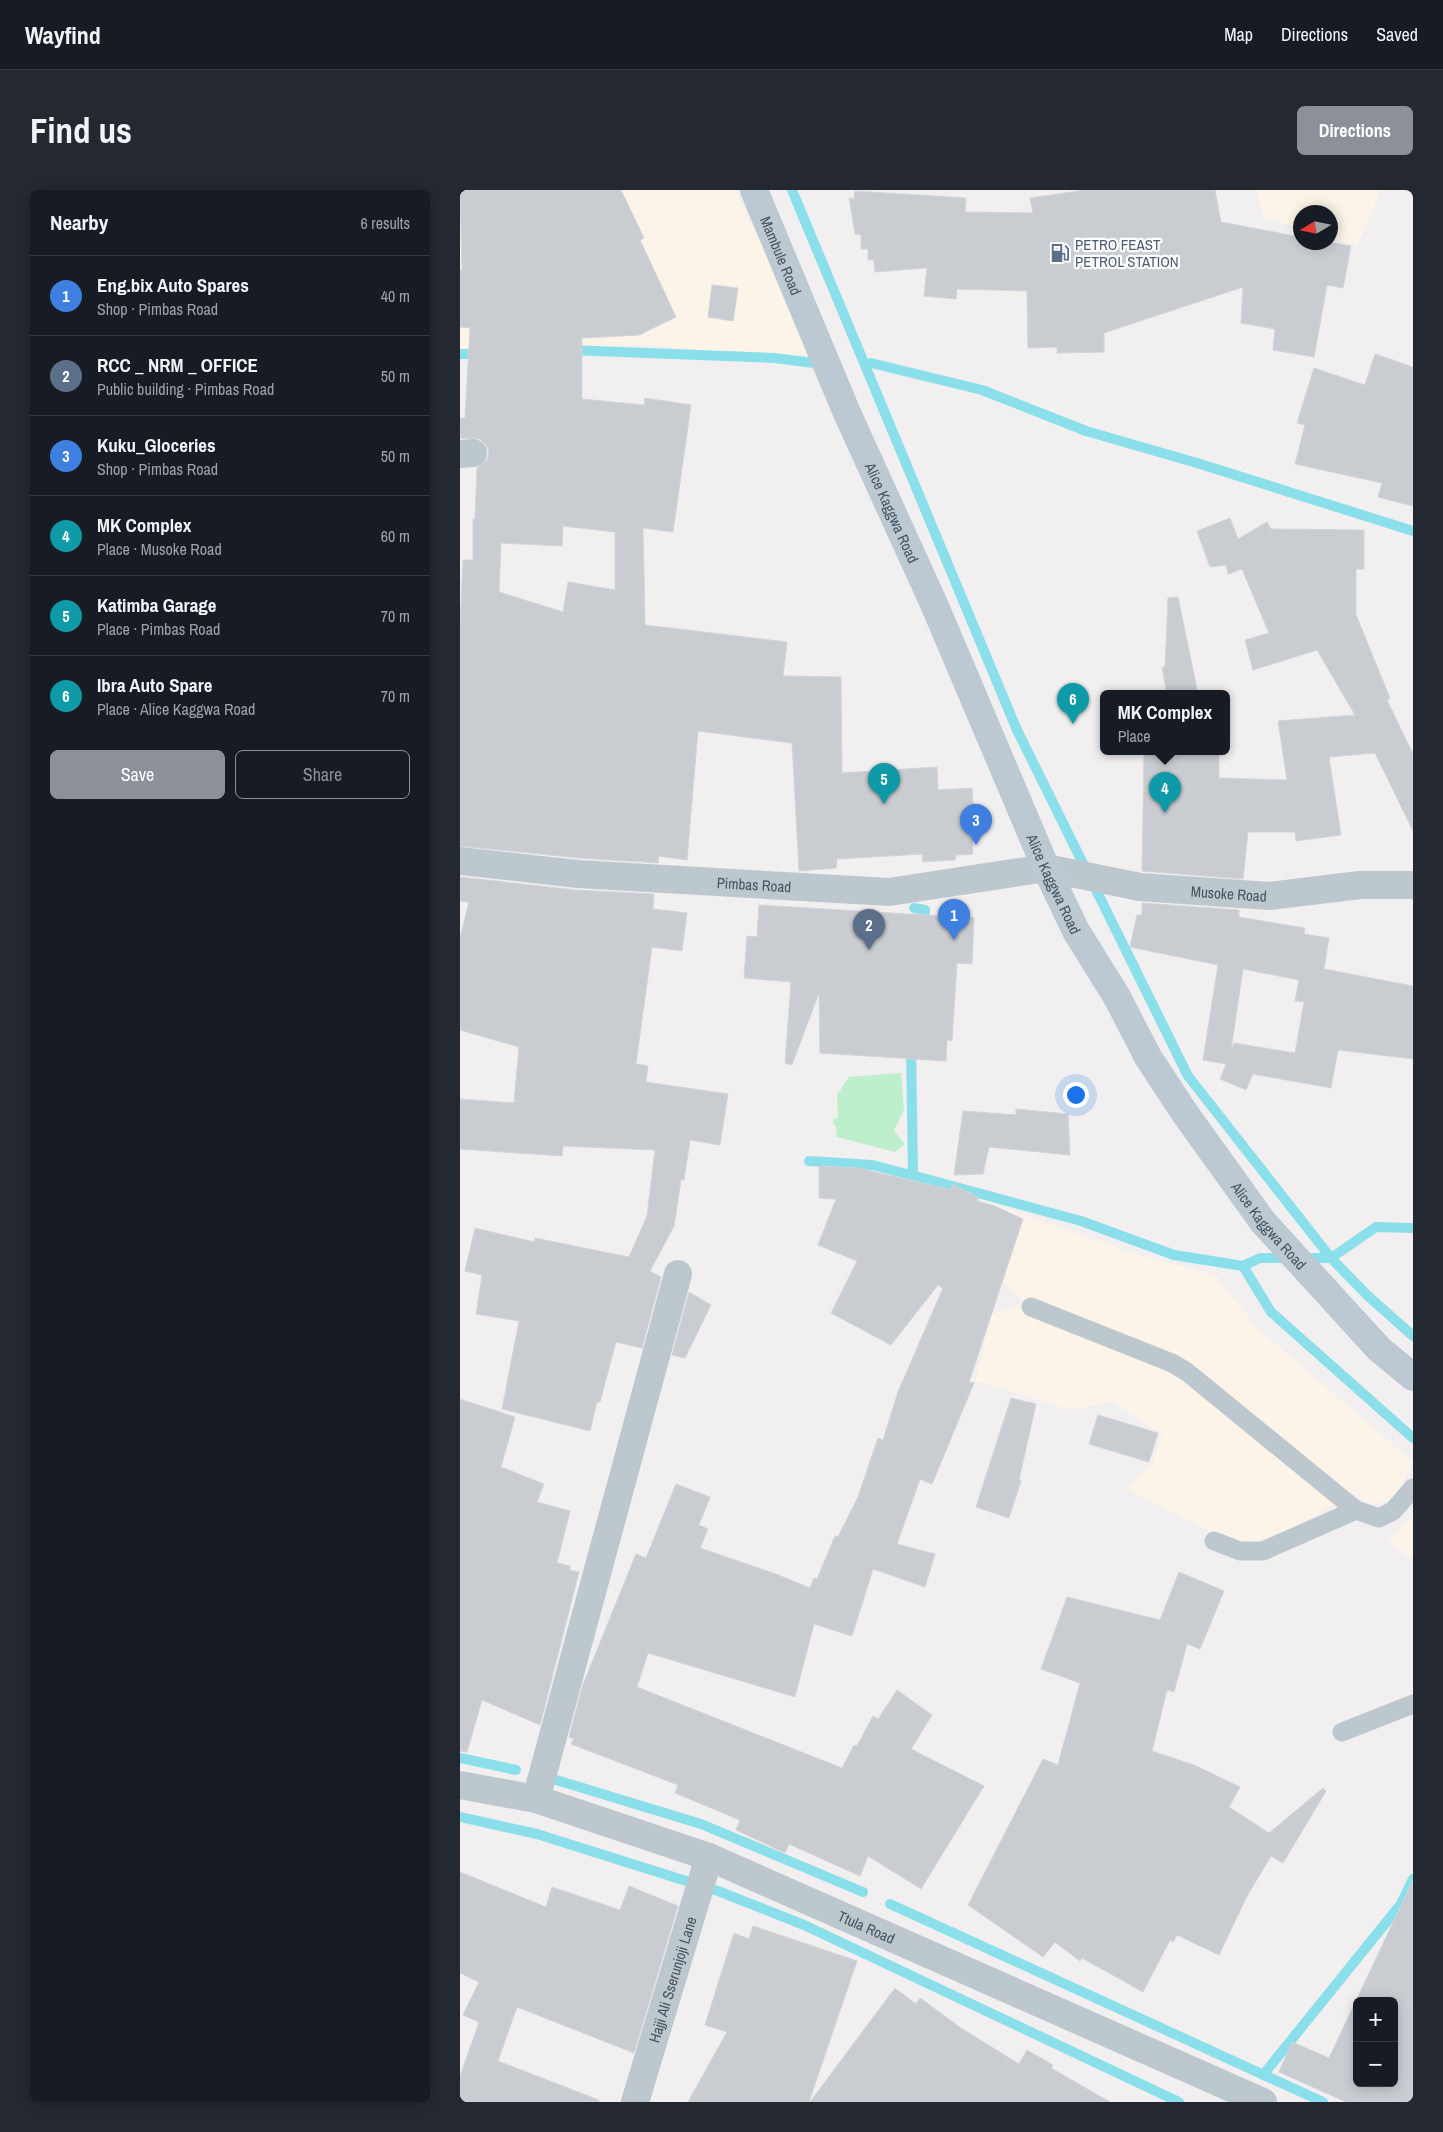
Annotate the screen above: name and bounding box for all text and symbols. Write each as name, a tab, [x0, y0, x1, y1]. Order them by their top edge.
text: Wayfind	[25, 19, 101, 51]
text: Map	[1224, 22, 1253, 47]
text: Directions	[1281, 22, 1348, 47]
text: Saved	[1376, 22, 1418, 47]
button: Directions	[1297, 106, 1413, 155]
text: Find us	[30, 107, 132, 154]
north arrow	[1293, 205, 1338, 250]
text: Nearby	[50, 208, 108, 237]
text: 6 results	[360, 212, 410, 234]
street label: Mambule Road	[756, 213, 807, 298]
place label: PETRO FEAST PETROL STATION	[1075, 234, 1179, 272]
fuel station icon: PETRO FEAST PETROL STATION	[1049, 242, 1071, 264]
text: Eng.bix Auto Spares	[97, 272, 249, 298]
text: 1	[62, 285, 70, 307]
text: 40 m	[381, 285, 410, 307]
text: Shop · Pimbas Road	[97, 298, 218, 320]
text: RCC _ NRM _ OFFICE	[97, 352, 258, 378]
text: 2	[62, 365, 70, 387]
text: 50 m	[381, 365, 410, 387]
text: Public building · Pimbas Road	[97, 378, 274, 400]
text: Kuku_Gloceries	[97, 432, 216, 458]
text: 3	[62, 445, 70, 467]
text: 50 m	[381, 445, 410, 467]
text: Shop · Pimbas Road	[97, 458, 218, 480]
street label: Alice Kaggwa Road	[860, 458, 924, 566]
text: MK Complex	[97, 512, 191, 538]
text: 4	[62, 525, 70, 547]
text: 60 m	[381, 525, 410, 547]
text: Place · Musoke Road	[97, 538, 222, 560]
text: Katimba Garage	[97, 592, 217, 618]
text: 5	[62, 605, 70, 627]
text: 70 m	[381, 605, 410, 627]
text: Place · Pimbas Road	[97, 618, 220, 640]
text: Ibra Auto Spare	[97, 672, 212, 698]
pin: 6	[1057, 683, 1089, 724]
text: 6	[62, 685, 70, 707]
text: 70 m	[381, 685, 410, 707]
popup	[1100, 690, 1230, 755]
text: Place · Alice Kaggwa Road	[97, 698, 255, 720]
text: MK Complex	[1118, 699, 1212, 725]
text: Place	[1118, 725, 1151, 747]
button: Save	[50, 750, 225, 799]
button: Share	[235, 750, 410, 799]
pin: 5	[868, 763, 900, 804]
pin: 4	[1149, 772, 1181, 813]
pin: 3	[960, 804, 992, 845]
street label: Alice Kaggwa Road	[1022, 830, 1086, 937]
street label: Pimbas Road	[716, 872, 792, 897]
street label: Musoke Road	[1190, 880, 1267, 906]
pin: 1	[938, 899, 970, 940]
pin: 2	[853, 909, 885, 950]
your location	[1063, 1082, 1089, 1108]
street label: Alice Kaggwa Road	[1226, 1176, 1312, 1274]
street label: Ttula Road	[835, 1905, 898, 1948]
street label: Hajji Ali Sserunjoji Lane	[643, 1914, 701, 2045]
map controls	[1353, 1997, 1398, 2087]
button: +	[1353, 1997, 1398, 2042]
button: −	[1353, 2042, 1398, 2087]

